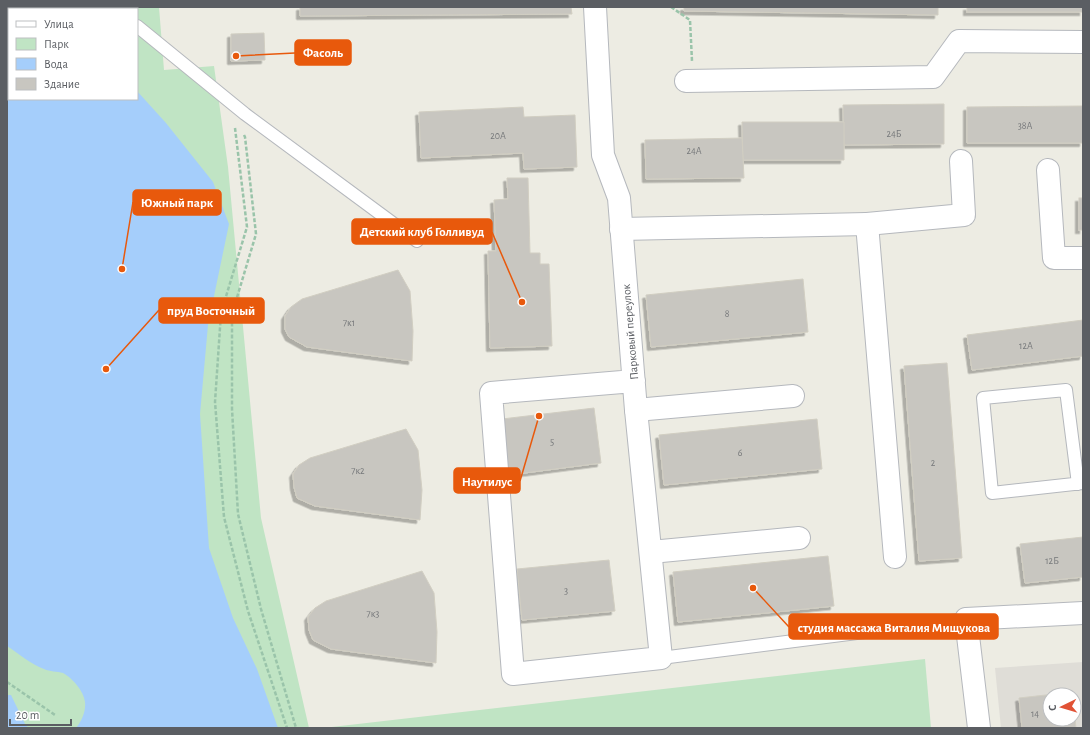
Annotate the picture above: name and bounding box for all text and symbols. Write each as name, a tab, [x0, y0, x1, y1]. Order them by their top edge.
legend	[8, 8, 138, 100]
text: Улица	[44, 18, 74, 30]
text: Парк	[44, 38, 69, 50]
callout: Фасоль	[295, 40, 351, 65]
text: Фасоль	[303, 47, 343, 60]
text: Вода	[44, 58, 68, 70]
text: Здание	[44, 78, 80, 90]
house number: 38А	[1018, 121, 1032, 131]
house number: 24Б	[886, 129, 902, 139]
house number: 20А	[490, 131, 506, 141]
house number: 24А	[686, 146, 702, 156]
callout: Южный парк	[133, 190, 221, 215]
text: Южный парк	[141, 197, 214, 210]
callout: Детский клуб Голливуд	[352, 219, 492, 244]
text: Детский клуб Голливуд	[360, 226, 484, 239]
street label: Парковый переулок	[620, 283, 641, 380]
callout: пруд Восточный	[159, 298, 264, 323]
text: пруд Восточный	[167, 305, 255, 318]
house number: 8	[725, 309, 730, 319]
house number: 7к1	[343, 318, 355, 328]
house number: 12А	[1019, 341, 1033, 351]
house number: 5	[550, 437, 554, 447]
house number: 6	[738, 448, 743, 458]
house number: 2	[931, 458, 936, 468]
house number: 7к2	[351, 466, 365, 476]
callout: Наутилус	[454, 468, 520, 493]
text: Наутилус	[462, 476, 512, 489]
house number: 12Б	[1045, 556, 1059, 566]
house number: 3	[564, 586, 568, 596]
house number: 7к3	[367, 609, 379, 619]
callout: студия массажа Виталия Мищукова	[789, 614, 998, 639]
text: студия массажа Виталия Мищукова	[798, 622, 990, 635]
north arrow	[1042, 687, 1082, 727]
scale bar	[10, 701, 71, 727]
text: С	[1047, 704, 1058, 711]
text: 20 m	[16, 709, 39, 721]
house number: 14	[1031, 709, 1039, 719]

